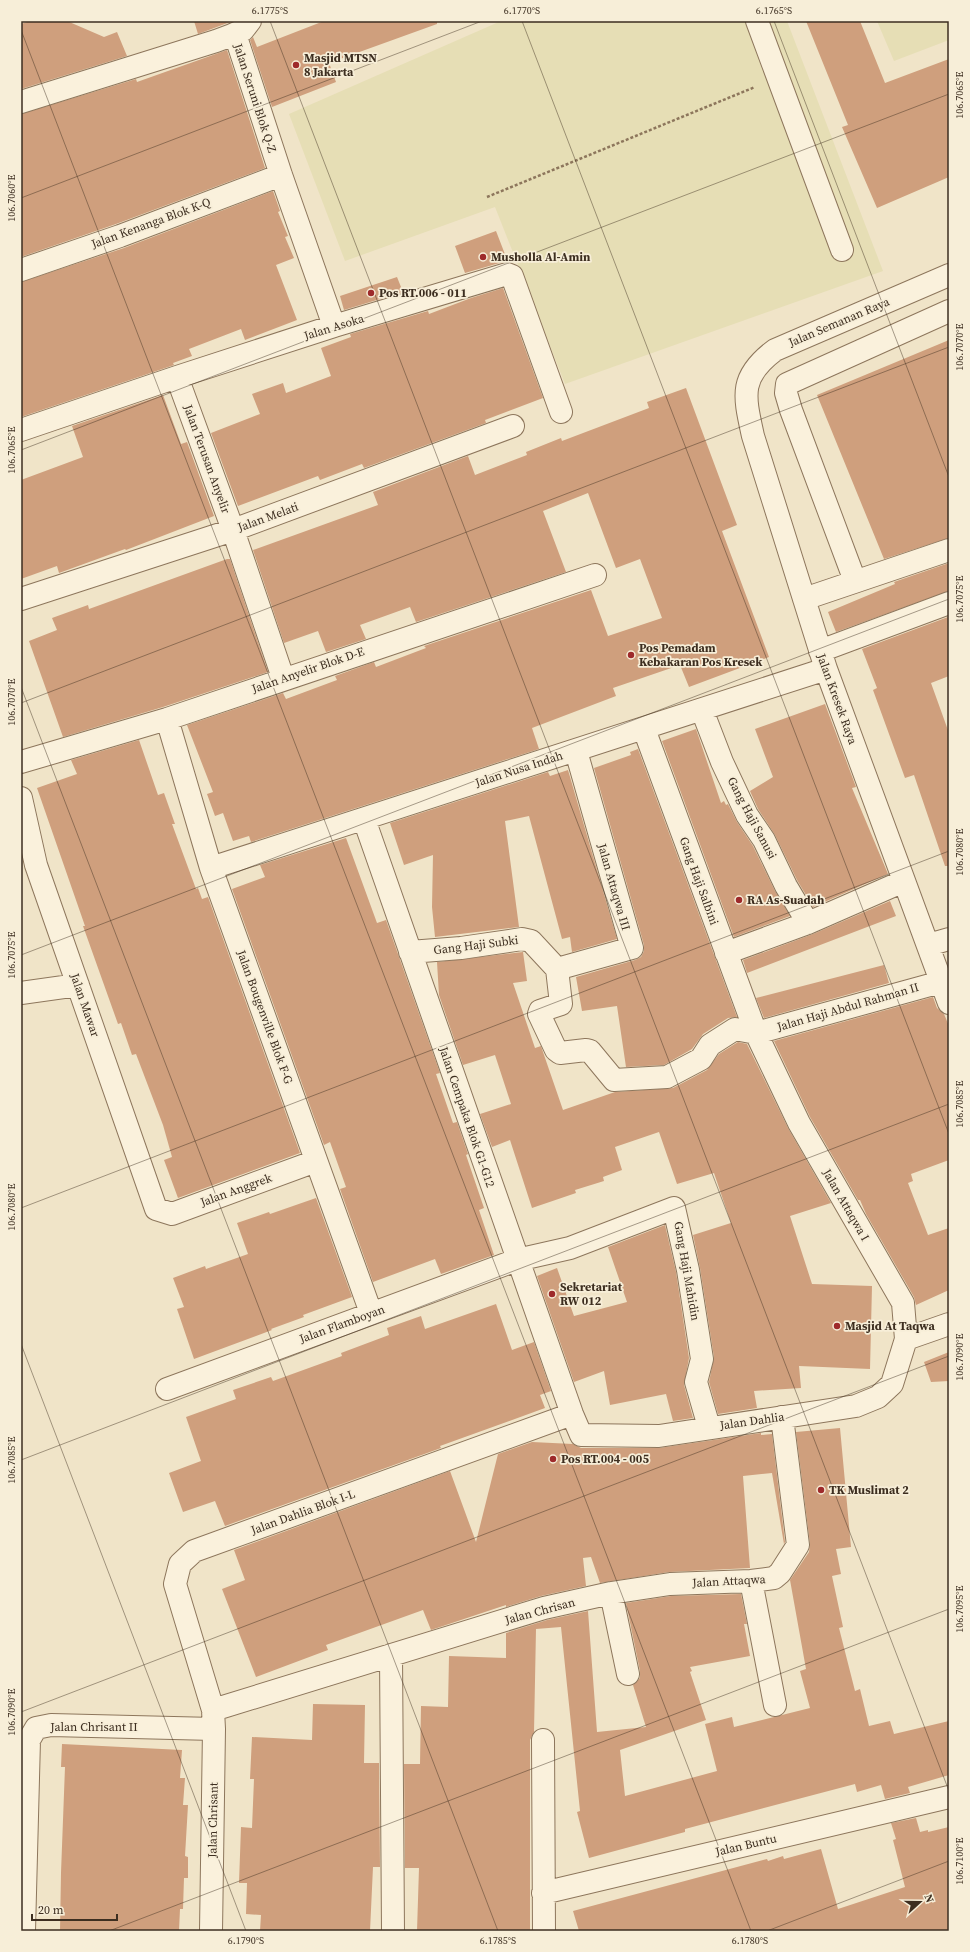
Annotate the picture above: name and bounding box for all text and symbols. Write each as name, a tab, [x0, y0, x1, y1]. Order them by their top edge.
text: 6.1775°S	[252, 4, 288, 17]
text: 6.1770°S	[504, 4, 540, 17]
text: 6.1765°S	[756, 4, 792, 17]
street label: Jalan Seruni Blok Q-Z	[230, 41, 280, 155]
place label: Masjid MTSN 8 Jakarta	[304, 50, 377, 80]
marker: Masjid MTSN 8 Jakarta	[291, 60, 301, 70]
text: 106.7065°E	[953, 71, 966, 119]
text: 106.7060°E	[5, 174, 18, 222]
street label: Jalan Kenanga Blok K-Q	[88, 194, 213, 252]
place label: Musholla Al-Amin	[491, 249, 591, 265]
marker: Musholla Al-Amin	[478, 252, 488, 262]
place label: Pos RT.006 - 011	[379, 285, 467, 301]
marker: Pos RT.006 - 011	[366, 288, 376, 298]
street label: Jalan Semanan Raya	[785, 293, 893, 351]
street label: Jalan Asoka	[301, 310, 367, 344]
text: 106.7070°E	[953, 323, 966, 371]
street label: Jalan Terusan Anyelir	[180, 401, 234, 516]
text: 106.7065°E	[5, 426, 18, 474]
street label: Jalan Melati	[234, 498, 301, 536]
text: 106.7075°E	[953, 575, 966, 623]
place label: Pos Pemadam Kebakaran Pos Kresek	[639, 640, 763, 670]
street label: Jalan Anyelir Blok D-E	[249, 643, 366, 697]
marker: Pos Pemadam Kebakaran Pos Kresek	[626, 650, 636, 660]
street label: Jalan Kresek Raya	[813, 651, 861, 747]
text: 106.7070°E	[5, 678, 18, 726]
street label: Jalan Nusa Indah	[472, 747, 565, 791]
street label: Gang Haji Sanusi	[724, 774, 781, 862]
text: 106.7080°E	[953, 828, 966, 876]
street label: Gang Haji Salbini	[676, 835, 723, 928]
street label: Jalan Attaqwa III	[594, 841, 634, 932]
place label: RA As-Suadah	[747, 892, 825, 908]
marker: RA As-Suadah	[734, 895, 744, 905]
text: 106.7075°E	[5, 931, 18, 979]
street label: Gang Haji Subki	[433, 932, 520, 958]
street label: Jalan Bougenville Blok F-G	[233, 947, 297, 1086]
street label: Jalan Mawar	[66, 970, 103, 1039]
street label: Jalan Haji Abdul Rahman II	[774, 979, 921, 1035]
street label: Jalan Cempaka Blok G1-G12	[435, 1044, 499, 1189]
text: 106.7085°E	[953, 1080, 966, 1128]
street label: Jalan Attaqwa I	[818, 1165, 873, 1244]
street label: Jalan Anggrek	[197, 1170, 274, 1211]
text: 106.7080°E	[5, 1183, 18, 1231]
street label: Gang Haji Mahidin	[670, 1220, 704, 1322]
place label: Sekretariat RW 012	[560, 1279, 623, 1309]
marker: Sekretariat RW 012	[547, 1289, 557, 1299]
street label: Jalan Flamboyan	[296, 1301, 387, 1347]
place label: Masjid At Taqwa	[845, 1318, 935, 1334]
marker: Masjid At Taqwa	[832, 1321, 842, 1331]
text: 106.7090°E	[953, 1333, 966, 1381]
street label: Jalan Dahlia	[718, 1408, 786, 1434]
text: 106.7085°E	[5, 1436, 18, 1484]
place label: Pos RT.004 - 005	[561, 1451, 649, 1467]
marker: Pos RT.004 - 005	[548, 1454, 558, 1464]
place label: TK Muslimat 2	[829, 1482, 909, 1498]
marker: TK Muslimat 2	[816, 1485, 826, 1495]
street label: Jalan Dahlia Blok I-L	[248, 1486, 357, 1539]
street label: Jalan Attaqwa	[691, 1571, 767, 1591]
text: 106.7095°E	[953, 1585, 966, 1633]
street label: Jalan Chrisan	[502, 1594, 577, 1628]
text: 106.7090°E	[5, 1688, 18, 1736]
street label: Jalan Chrisant II	[49, 1719, 138, 1735]
street label: Jalan Chrisant	[204, 1782, 222, 1859]
street label: Jalan Buntu	[713, 1830, 778, 1860]
text: 106.7100°E	[953, 1837, 966, 1885]
north arrow	[900, 1882, 940, 1922]
text: N	[920, 1892, 937, 1905]
scale bar	[32, 1896, 117, 1922]
text: 20 m	[38, 1902, 64, 1918]
text: 6.1790°S	[228, 1934, 264, 1947]
text: 6.1785°S	[480, 1934, 516, 1947]
text: 6.1780°S	[732, 1934, 768, 1947]

